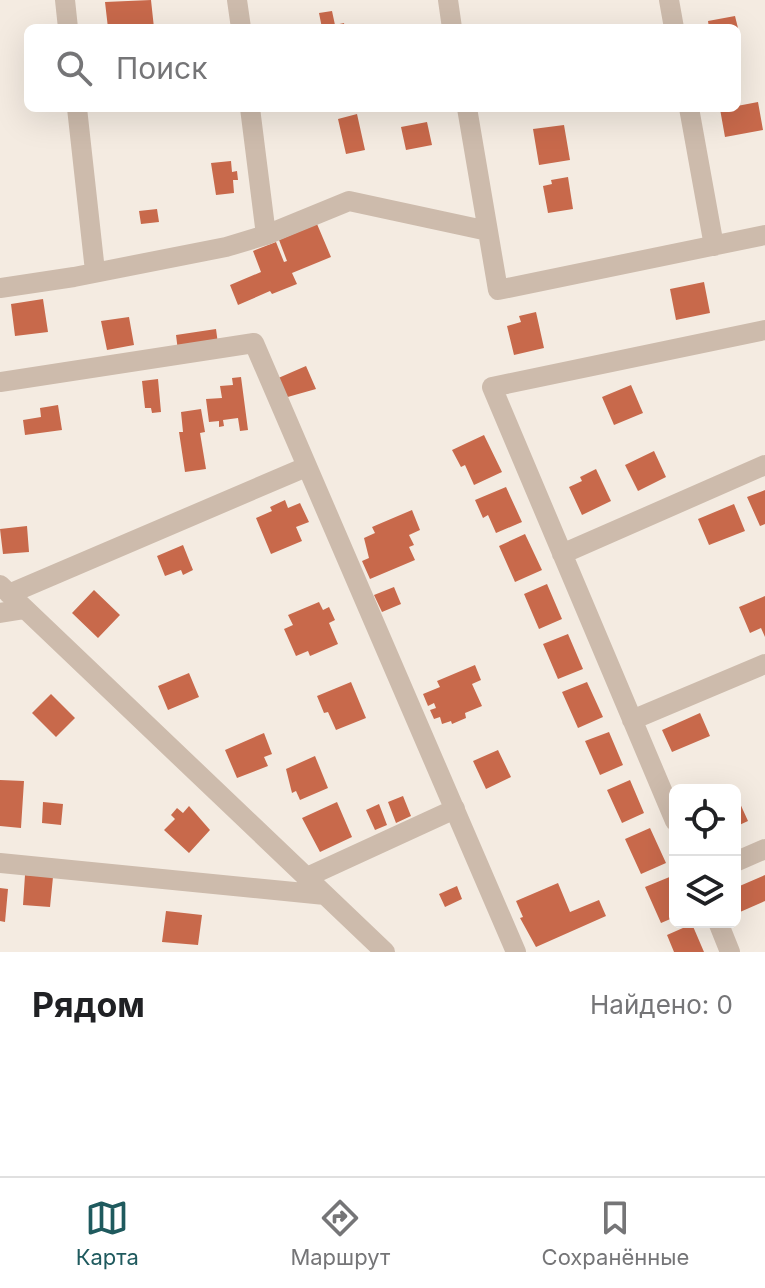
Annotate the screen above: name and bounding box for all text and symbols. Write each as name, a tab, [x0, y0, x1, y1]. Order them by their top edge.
search box	[24, 24, 741, 112]
icon: search	[52, 46, 96, 90]
text: Поиск	[116, 50, 207, 86]
map controls	[669, 784, 741, 928]
button: locate	[669, 784, 741, 856]
button: layers	[669, 856, 741, 928]
text: Рядом	[32, 984, 145, 1025]
text: Найдено: 0	[590, 989, 733, 1020]
tab: Карта	[76, 1196, 139, 1270]
tab: Маршрут	[290, 1196, 390, 1270]
tab: Сохранённые	[542, 1196, 689, 1270]

